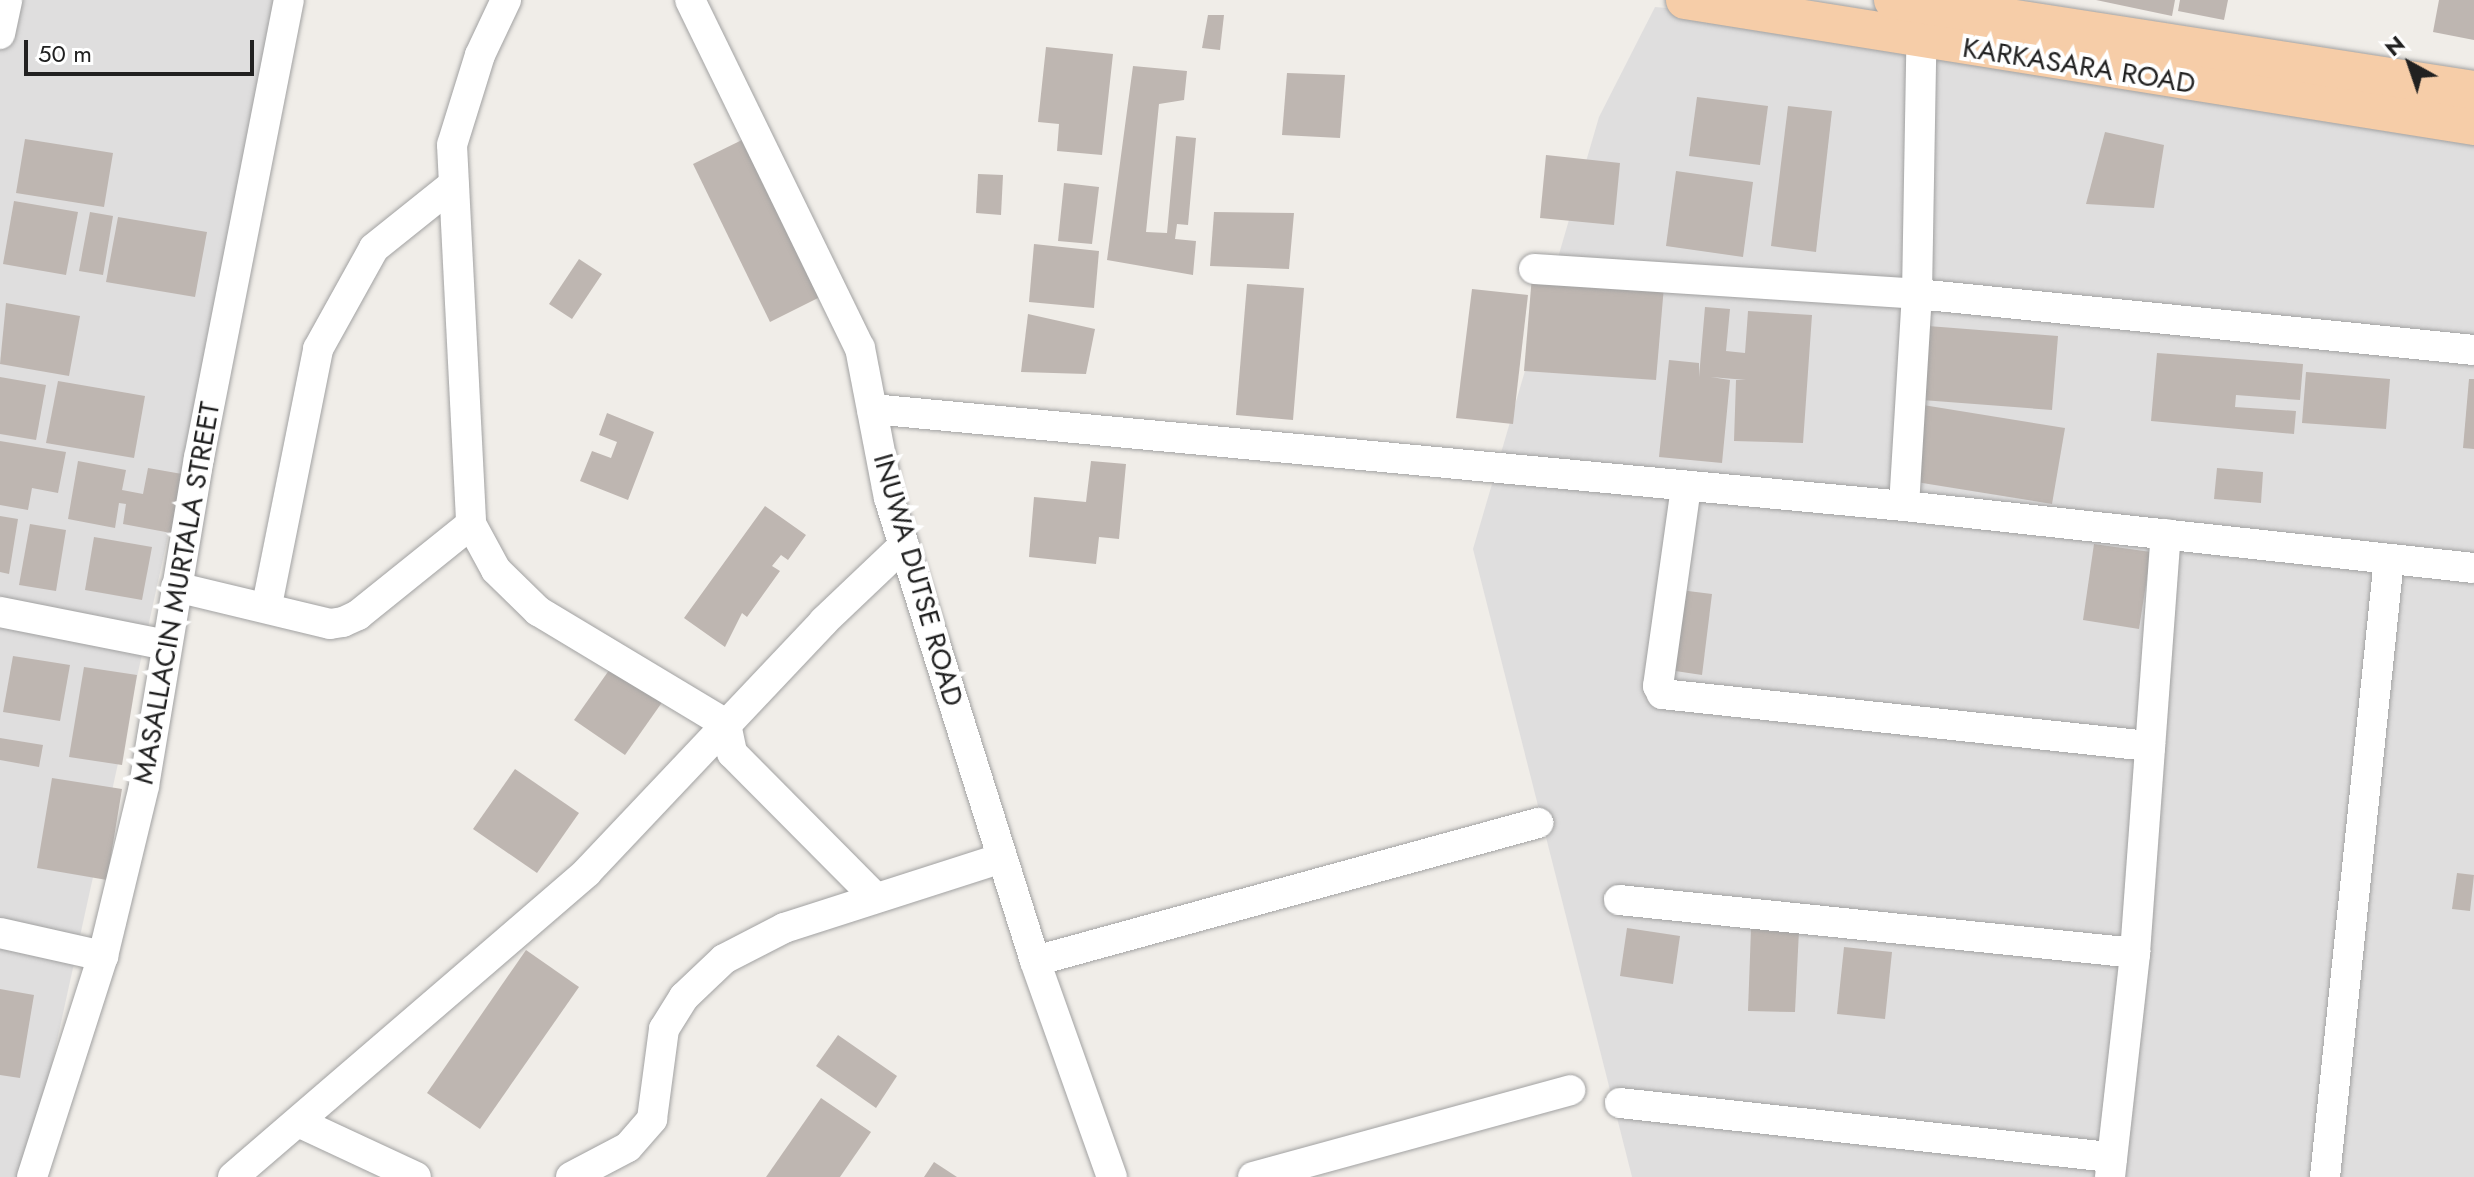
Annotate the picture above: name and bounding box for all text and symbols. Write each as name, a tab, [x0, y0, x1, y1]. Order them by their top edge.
scale bar	[28, 24, 258, 74]
north arrow	[2370, 24, 2450, 104]
text: N	[2378, 28, 2412, 63]
street label: KARKASARA ROAD	[1960, 31, 2198, 101]
text: 50 m	[38, 36, 92, 71]
street label: MASALLACIN MURTALA STREET	[127, 399, 227, 787]
street label: INUWA DUTSE ROAD	[866, 450, 970, 710]

